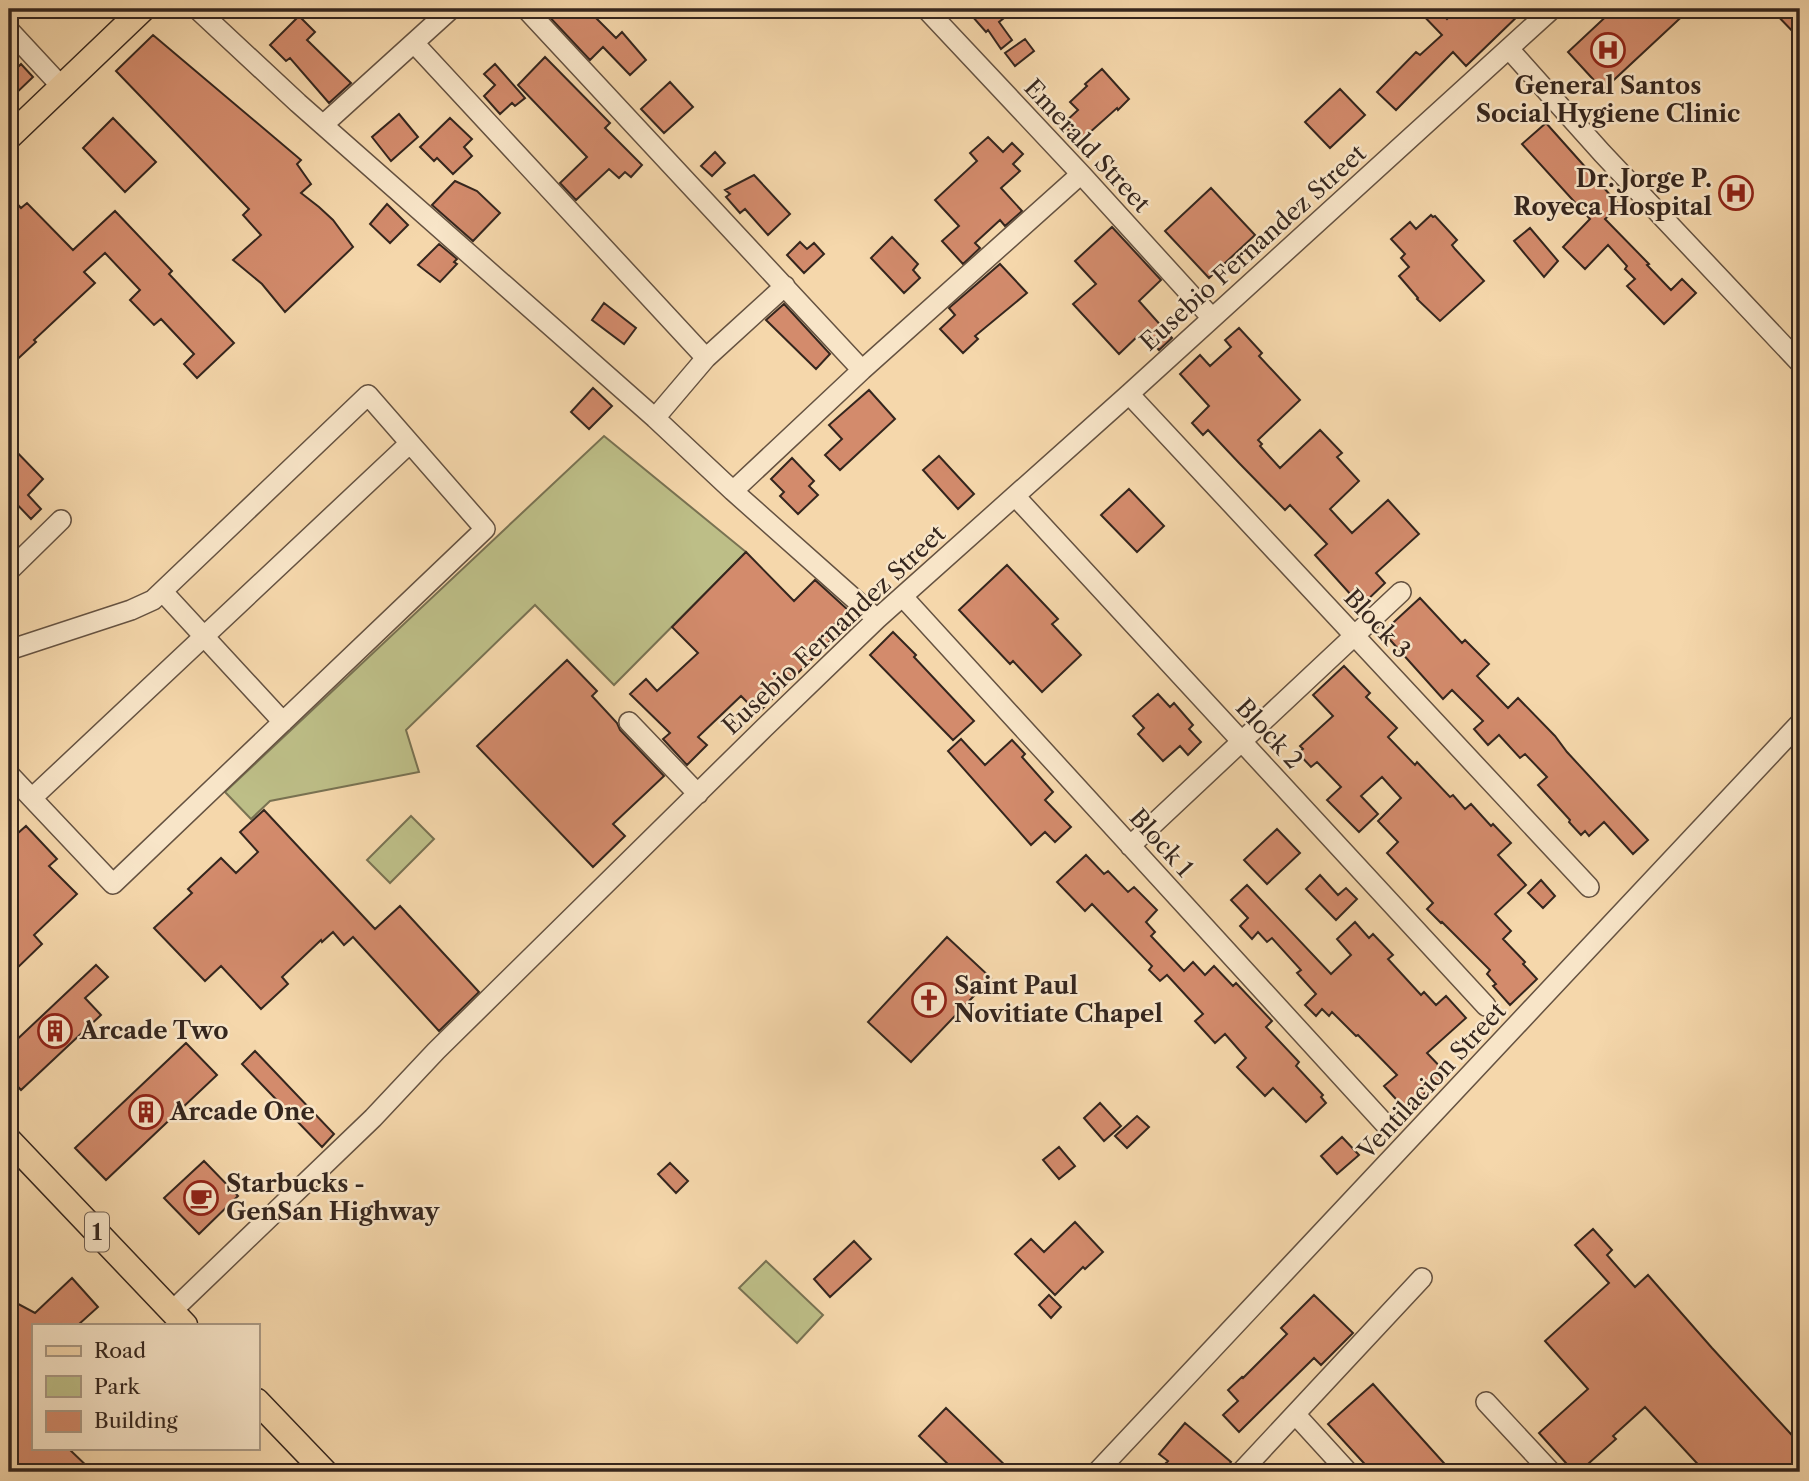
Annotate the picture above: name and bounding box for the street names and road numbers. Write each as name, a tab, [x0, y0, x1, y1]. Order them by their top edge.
street label: Emerald Street	[1018, 73, 1157, 219]
street label: Eusebio Fernandez Street	[1134, 138, 1372, 357]
street label: Eusebio Fernandez Street	[716, 518, 951, 740]
street label: Block 3	[1338, 583, 1417, 664]
street label: Block 2	[1230, 693, 1309, 774]
street label: Block 1	[1124, 803, 1199, 882]
street label: Ventilacion Street	[1351, 996, 1512, 1166]
road number: 1	[85, 1212, 109, 1252]

